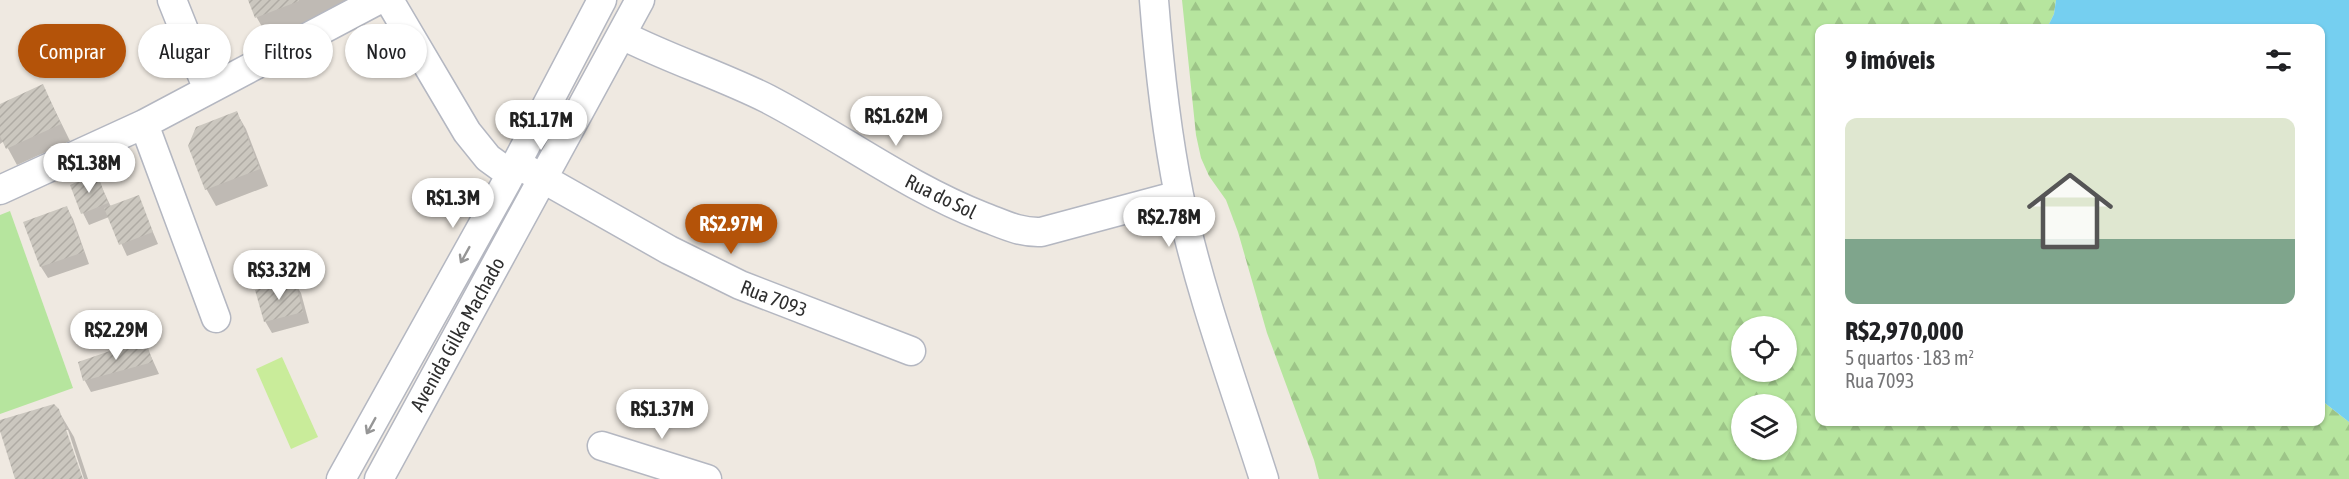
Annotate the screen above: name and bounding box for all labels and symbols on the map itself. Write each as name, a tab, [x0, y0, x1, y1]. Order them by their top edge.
pin: R$1.62M	[841, 96, 951, 147]
pin: R$1.17M	[486, 100, 596, 151]
pin: R$1.38M	[34, 143, 144, 194]
street label: Rua do Sol	[902, 169, 981, 223]
pin: R$1.3M	[404, 178, 502, 229]
pin: R$2.78M	[1114, 197, 1224, 248]
pin: R$2.97M	[676, 204, 786, 255]
one-way arrow	[459, 246, 471, 263]
pin: R$3.32M	[224, 250, 334, 301]
street label: Avenida Gilka Machado	[405, 253, 509, 415]
street label: Rua 7093	[738, 275, 810, 321]
pin: R$2.29M	[61, 310, 171, 361]
pin: R$1.37M	[607, 389, 717, 440]
one-way arrow	[365, 416, 376, 434]

